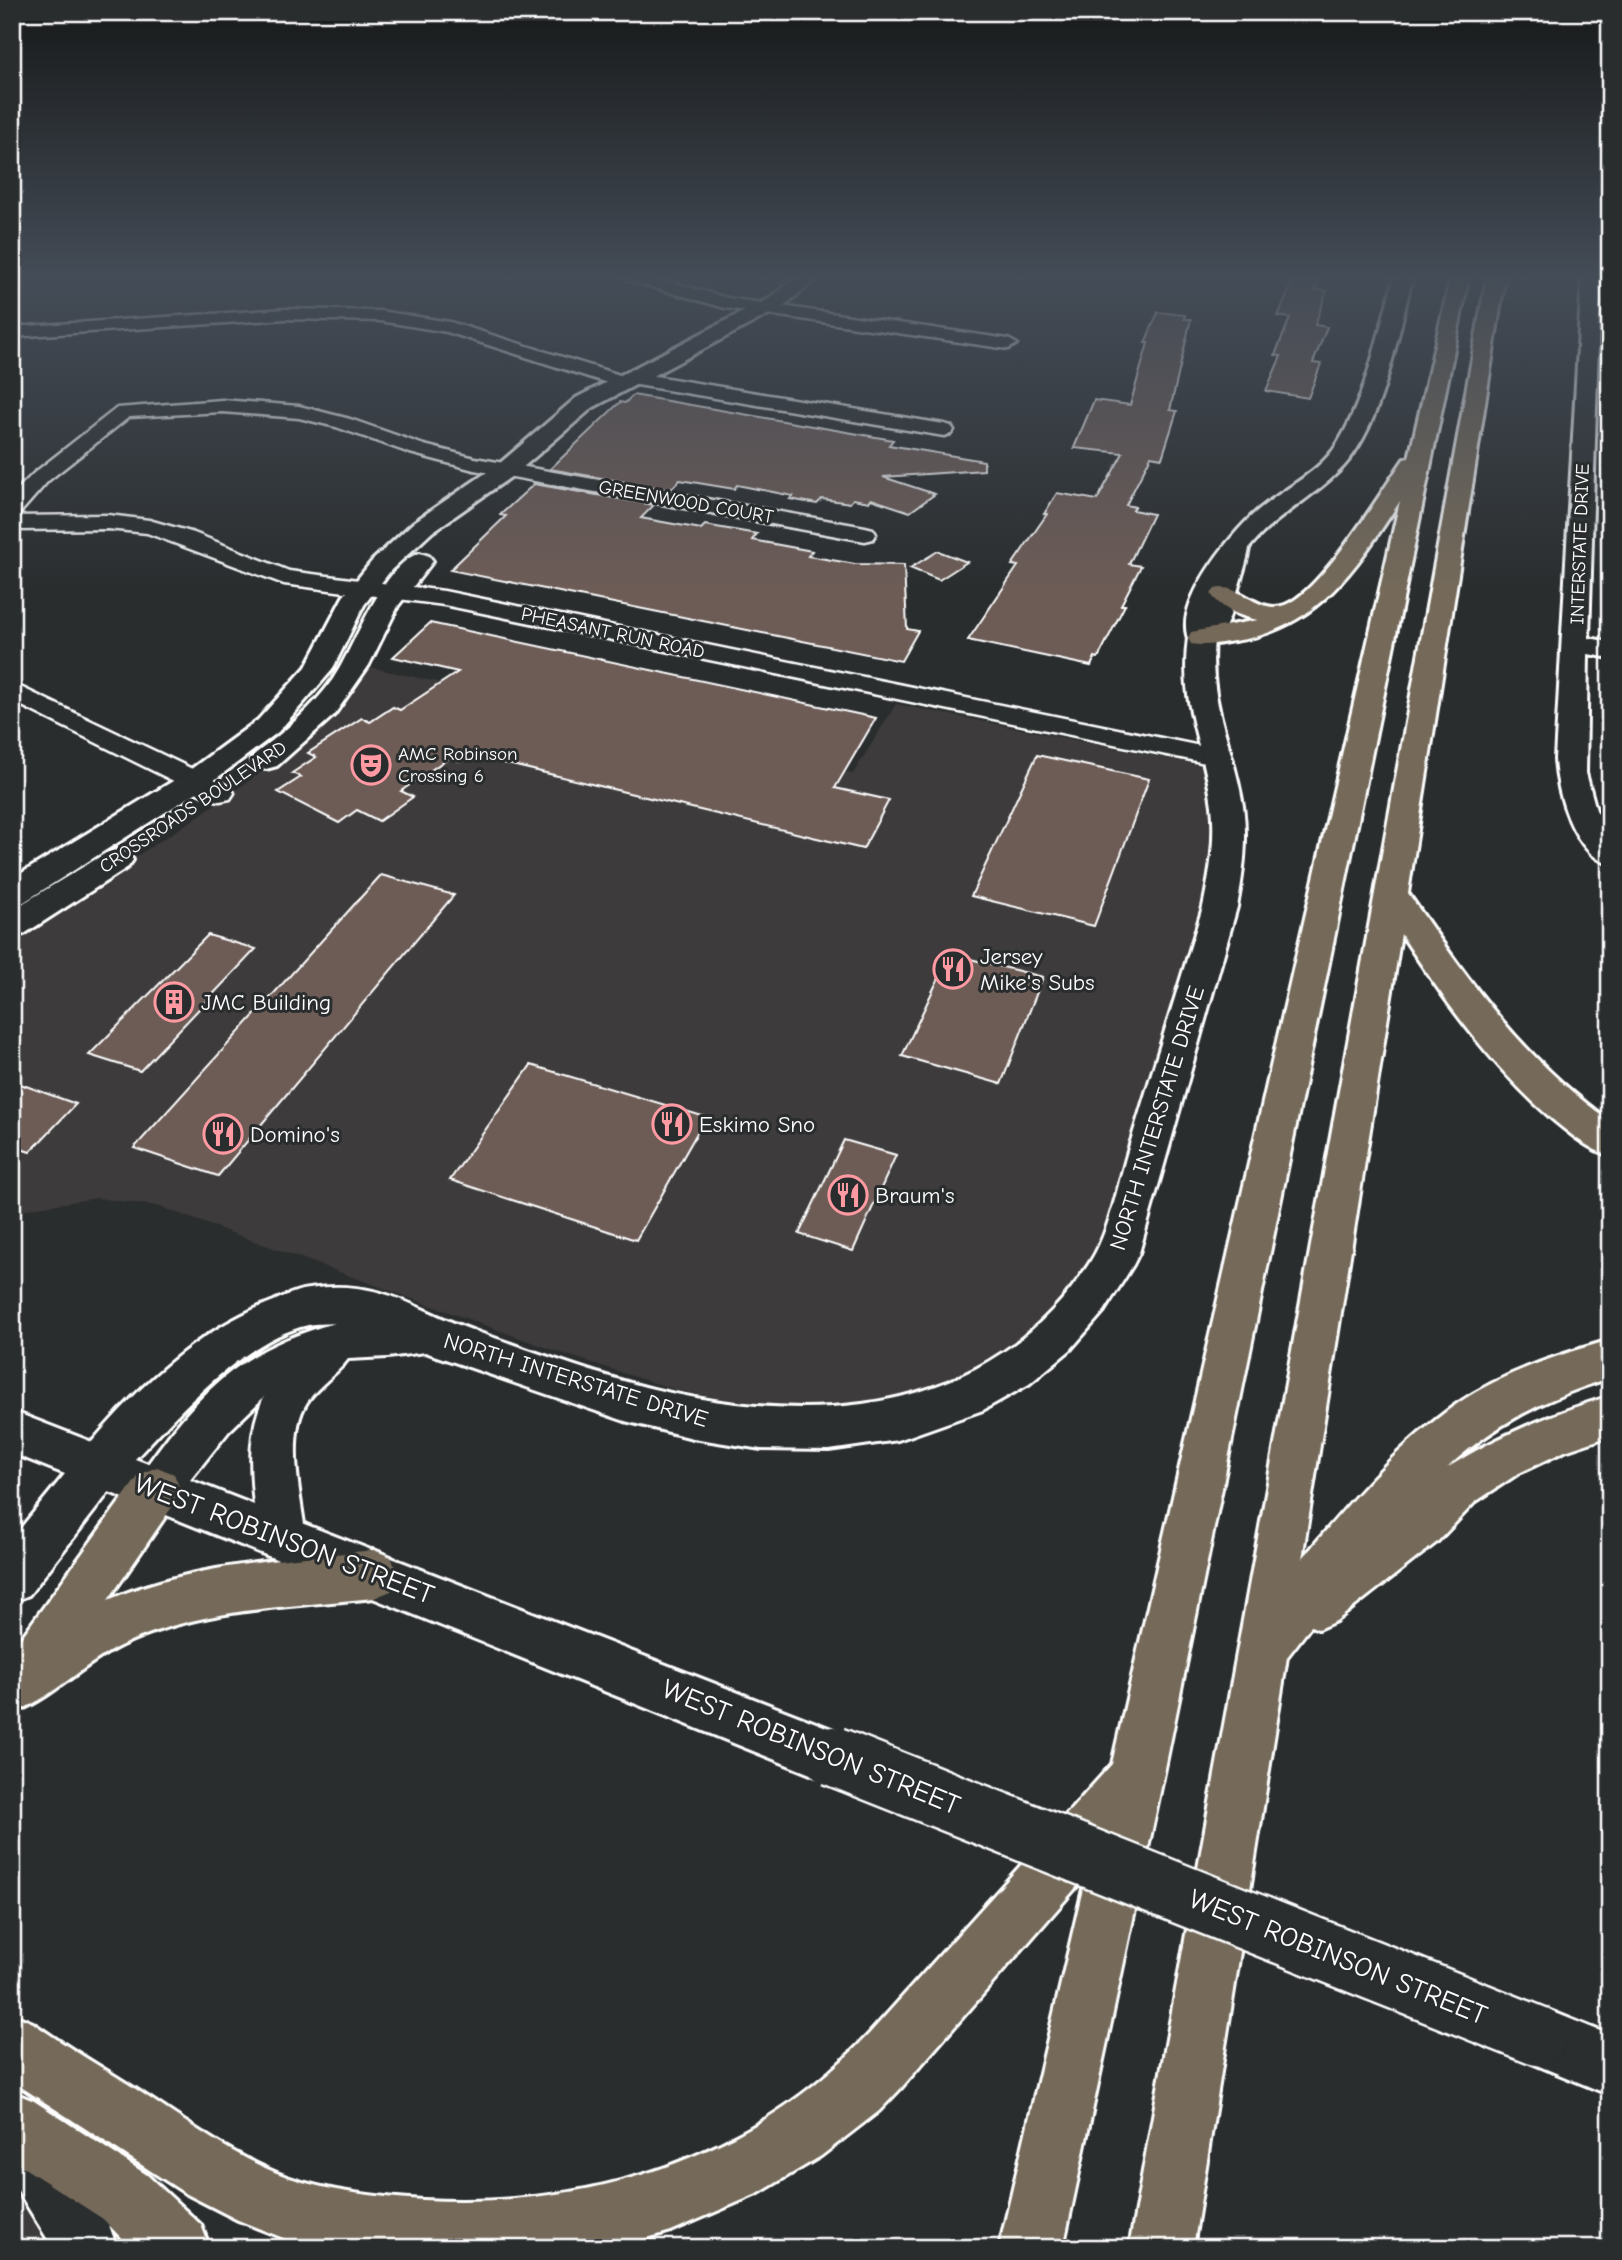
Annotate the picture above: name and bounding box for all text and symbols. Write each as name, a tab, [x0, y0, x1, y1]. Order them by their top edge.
street label: INTERSTATE DRIVE	[1566, 463, 1594, 625]
street label: GREENWOOD COURT	[597, 476, 775, 528]
street label: PHEASANT RUN ROAD	[519, 603, 707, 663]
street label: CROSSROADS BOULEVARD	[95, 736, 291, 878]
place label: AMC Robinson Crossing 6	[398, 743, 517, 787]
theatre icon: AMC Robinson Crossing 6	[350, 744, 392, 786]
place label: Jersey Mike's Subs	[980, 943, 1095, 996]
restaurant icon: Jersey Mike's Subs	[932, 948, 974, 990]
building icon: JMC Building	[153, 981, 195, 1023]
street label: NORTH INTERSTATE DRIVE	[1104, 982, 1210, 1253]
place label: JMC Building	[201, 989, 331, 1016]
restaurant icon: Eskimo Sno	[651, 1103, 693, 1145]
place label: Eskimo Sno	[699, 1111, 815, 1138]
restaurant icon: Domino's	[202, 1113, 244, 1155]
place label: Domino's	[250, 1121, 340, 1148]
restaurant icon: Braum's	[827, 1174, 869, 1216]
place label: Braum's	[875, 1182, 955, 1209]
street label: NORTH INTERSTATE DRIVE	[441, 1327, 712, 1433]
street label: WEST ROBINSON STREET	[130, 1467, 439, 1611]
street label: WEST ROBINSON STREET	[657, 1673, 965, 1822]
street label: WEST ROBINSON STREET	[1184, 1883, 1492, 2032]

